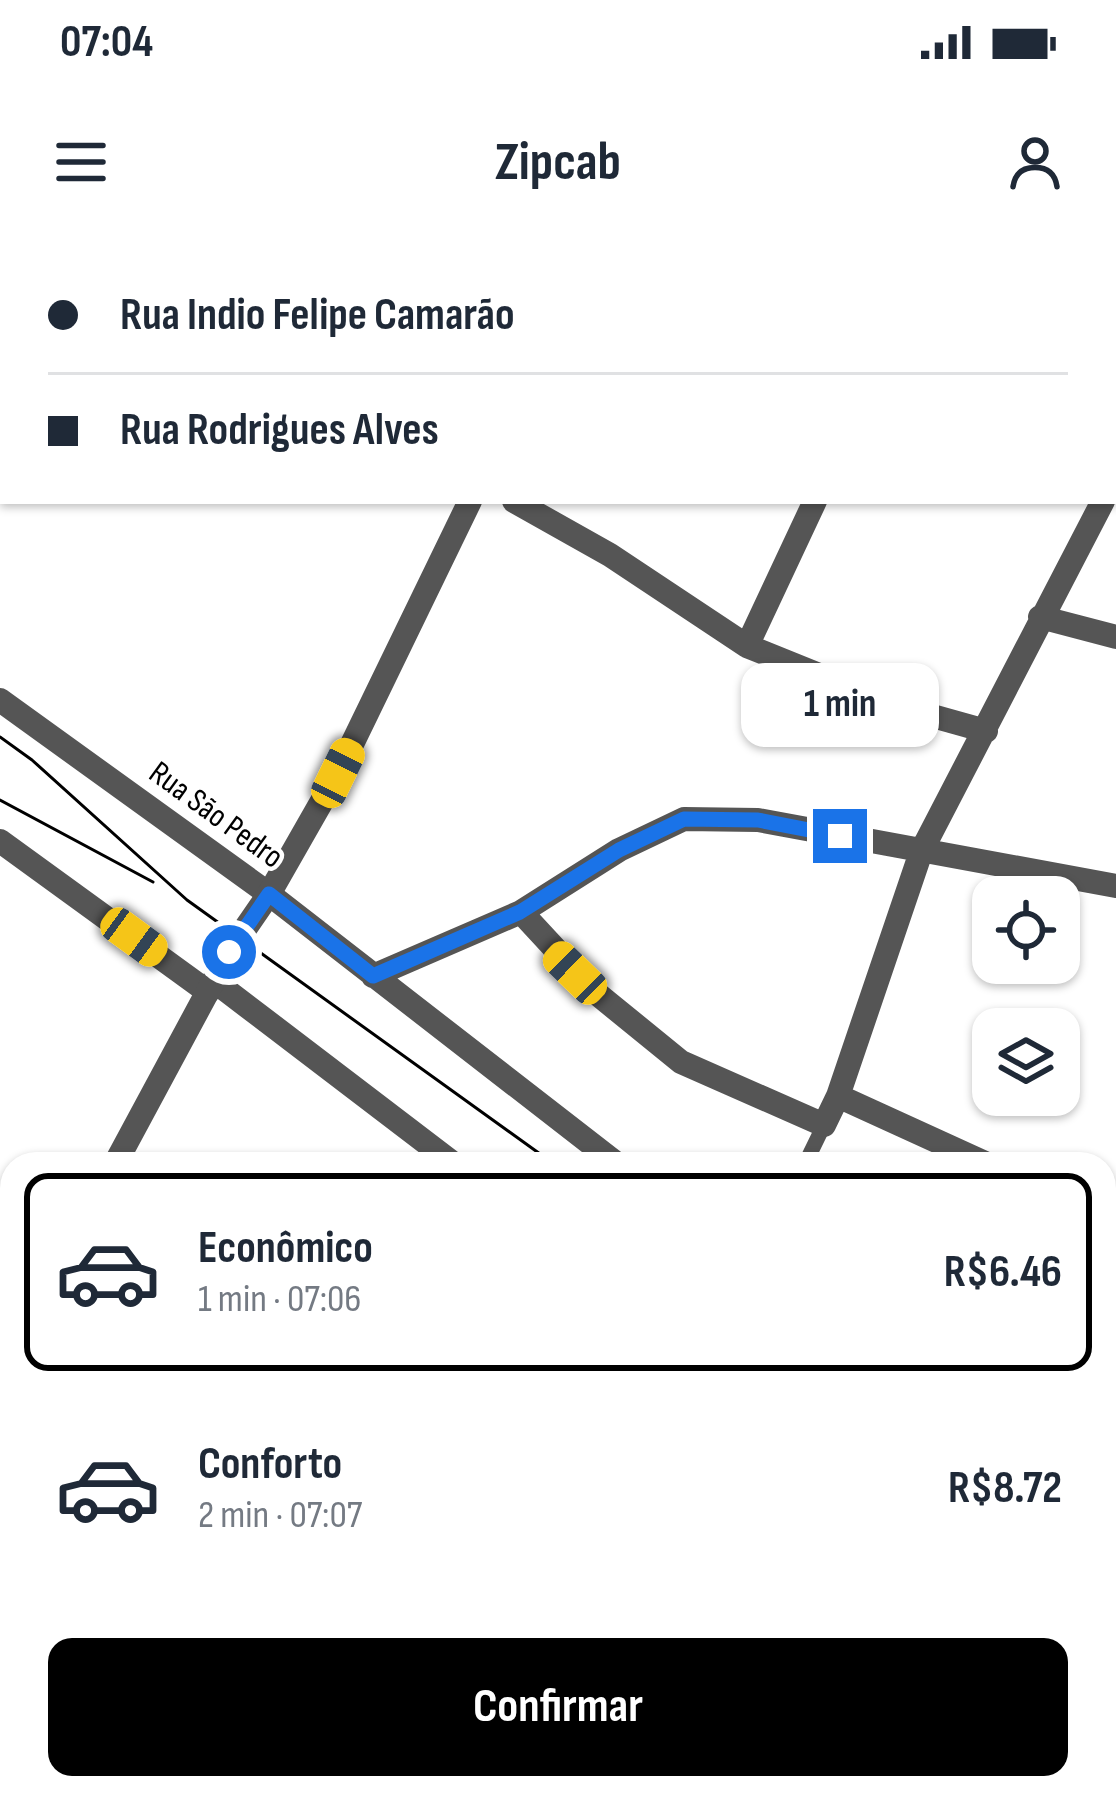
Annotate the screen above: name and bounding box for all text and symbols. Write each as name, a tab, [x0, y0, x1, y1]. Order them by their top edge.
text: 07:04	[60, 15, 153, 70]
icon: menu	[48, 129, 114, 195]
icon: person	[1002, 129, 1068, 195]
text: Zipcab	[495, 130, 621, 195]
text: Rua Indio Felipe Camarão	[120, 288, 515, 343]
text: Rua Rodrigues Alves	[120, 403, 439, 458]
callout: 1 min	[741, 662, 939, 746]
text: 1 min	[804, 681, 876, 728]
car	[306, 733, 370, 813]
street label: Rua São Pedro	[141, 753, 291, 877]
route end	[813, 809, 867, 863]
map controls	[972, 876, 1080, 1116]
button: locate	[972, 876, 1080, 984]
car	[94, 901, 174, 973]
route start	[202, 925, 256, 979]
car	[537, 935, 613, 1011]
button: layers	[972, 1008, 1080, 1116]
icon: car	[54, 1218, 162, 1326]
text: Econômico	[198, 1221, 373, 1276]
text: R$6.46	[944, 1245, 1062, 1300]
text: 1 min · 07:06	[198, 1276, 361, 1323]
icon: car	[54, 1434, 162, 1542]
text: Conforto	[198, 1437, 342, 1492]
text: R$8.72	[948, 1461, 1062, 1516]
text: 2 min · 07:07	[198, 1492, 362, 1539]
button: Confirmar	[48, 1638, 1068, 1776]

